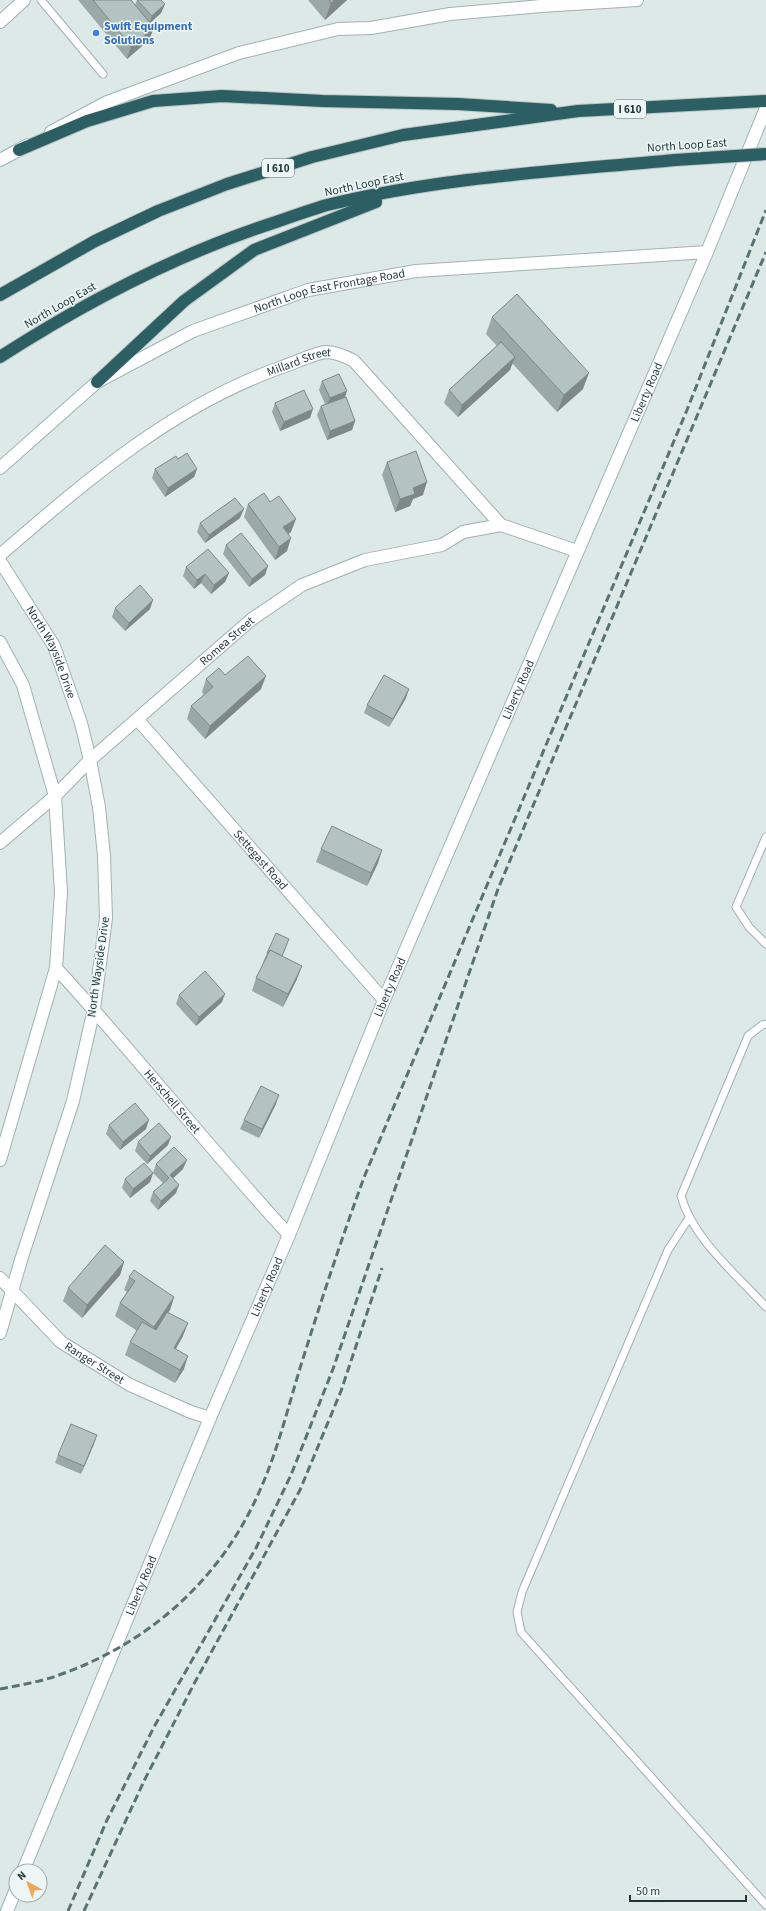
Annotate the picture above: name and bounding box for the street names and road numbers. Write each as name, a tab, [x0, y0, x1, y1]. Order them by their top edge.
road number: I 610	[614, 100, 646, 118]
street label: North Loop East	[646, 134, 728, 157]
road number: I 610	[262, 159, 294, 177]
street label: North Loop East	[323, 168, 405, 201]
street label: North Loop East Frontage Road	[251, 265, 406, 318]
street label: North Loop East	[21, 278, 99, 333]
street label: Millard Street	[265, 344, 332, 381]
street label: Liberty Road	[627, 360, 667, 425]
street label: North Wayside Drive	[22, 603, 80, 701]
street label: Romea Street	[196, 613, 258, 670]
street label: Liberty Road	[498, 657, 539, 722]
street label: Settegast Road	[229, 826, 291, 894]
street label: North Wayside Drive	[83, 916, 114, 1018]
street label: Liberty Road	[370, 955, 410, 1020]
street label: Herschell Street	[140, 1066, 204, 1137]
street label: Liberty Road	[247, 1254, 287, 1319]
street label: Ranger Street	[61, 1338, 128, 1389]
street label: Liberty Road	[121, 1553, 161, 1618]

